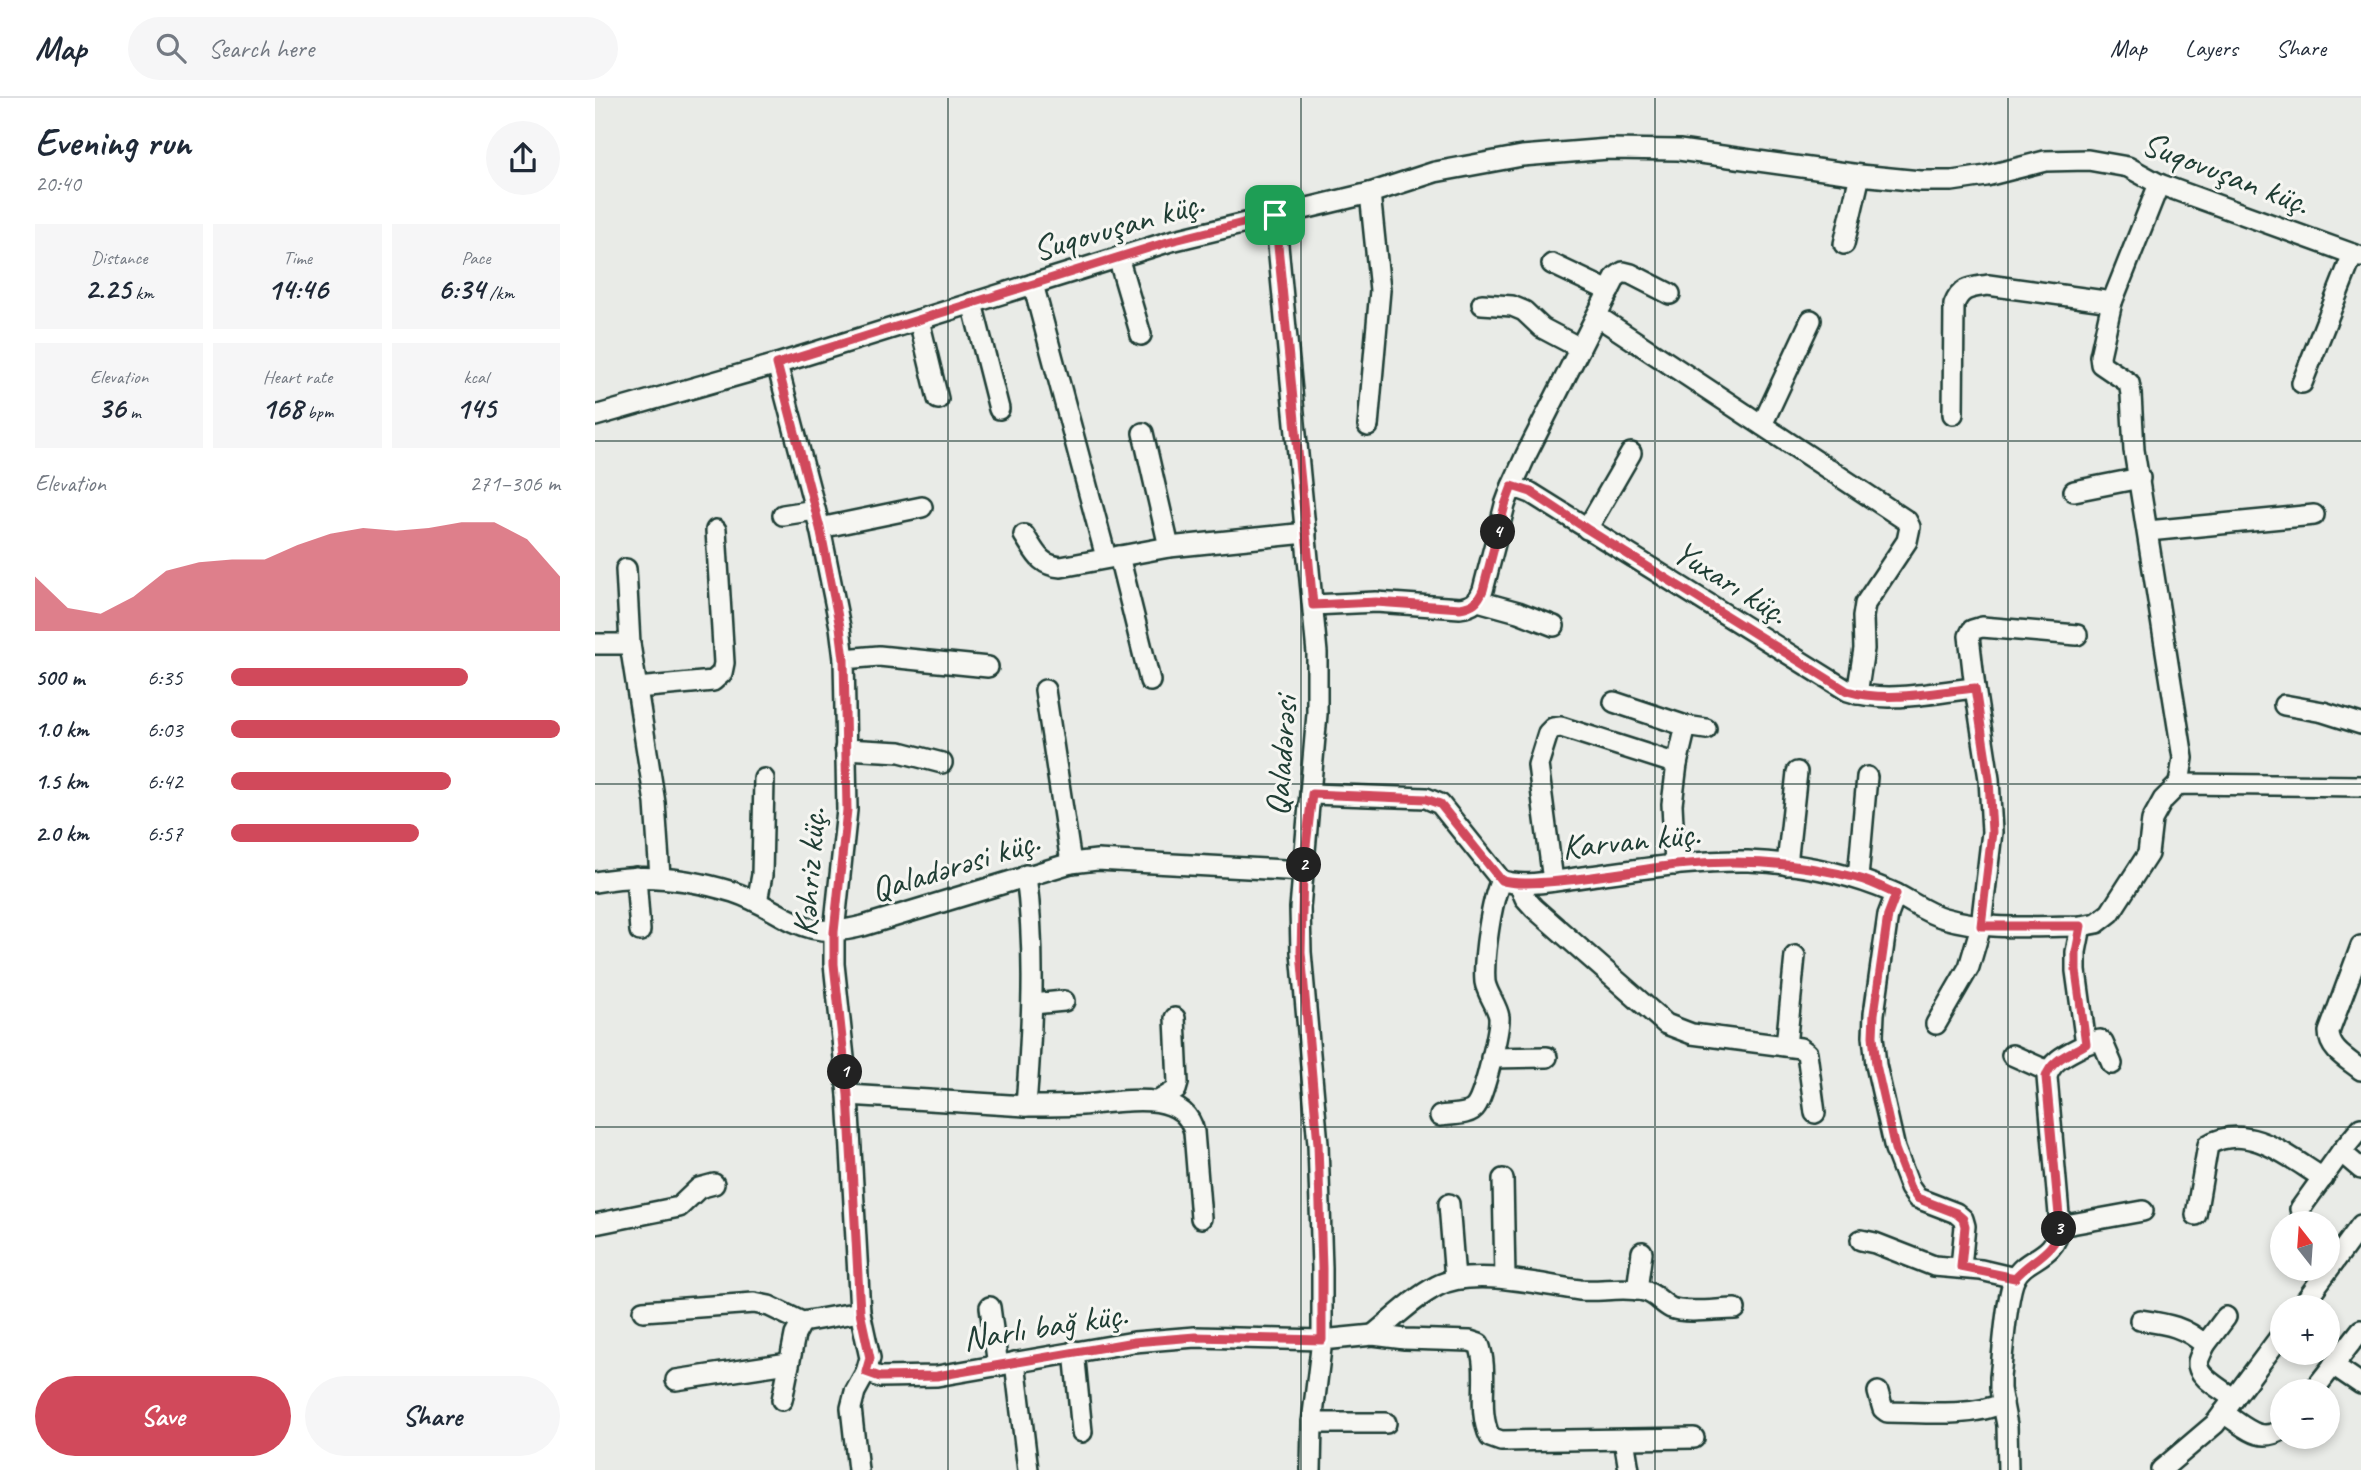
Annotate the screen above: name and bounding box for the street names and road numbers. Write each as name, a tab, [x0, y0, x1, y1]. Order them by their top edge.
street label: Suqovuşan küç.	[2136, 120, 2316, 226]
street label: Suqovuşan küç.	[1027, 180, 1209, 272]
street label: Yuxarı küç.	[1665, 529, 1797, 635]
street label: Qaladərəsi	[1254, 690, 1308, 818]
street label: Kəhriz küç.	[782, 806, 836, 938]
street label: Karvan küç.	[1560, 810, 1702, 870]
street label: Qaladərəsi küç.	[865, 818, 1045, 912]
street label: Narlı bağ küç.	[960, 1291, 1131, 1361]

